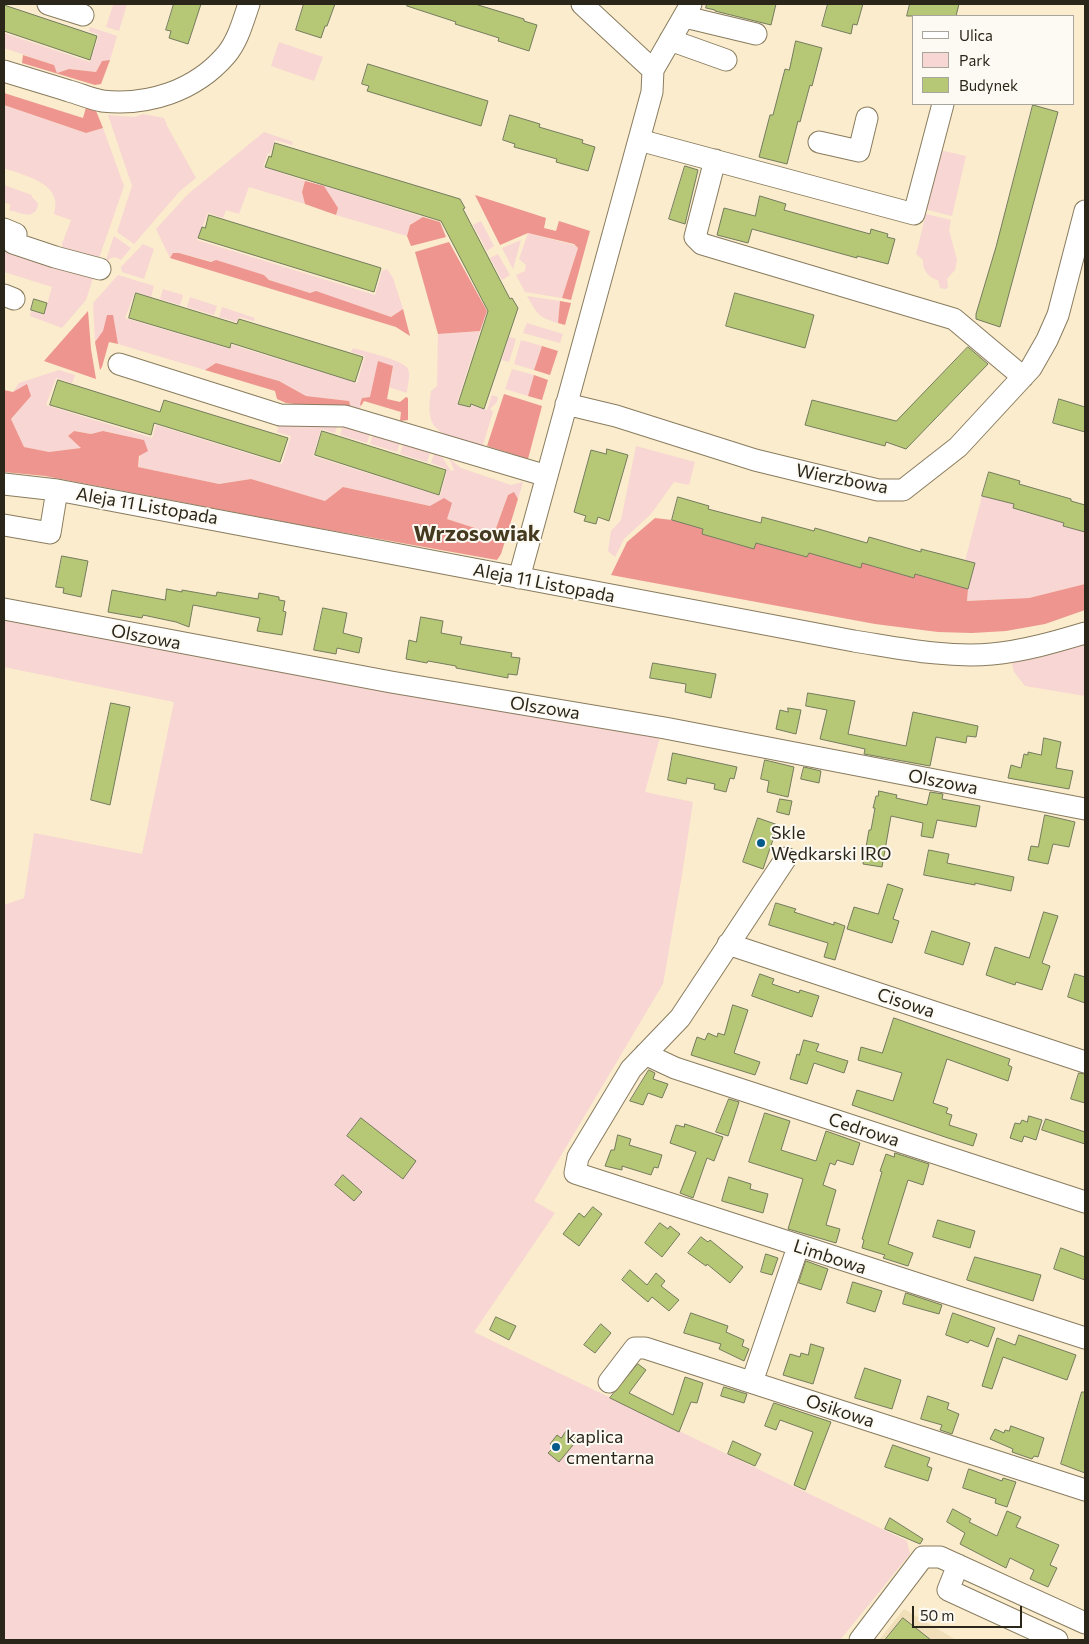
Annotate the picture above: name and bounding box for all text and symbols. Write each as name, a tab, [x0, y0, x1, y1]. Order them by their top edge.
legend	[912, 15, 1074, 105]
text: Ulica	[959, 26, 993, 44]
text: Park	[959, 51, 990, 69]
text: Budynek	[959, 76, 1018, 94]
street label: Wierzbowa	[794, 459, 890, 499]
street label: Aleja 11 Listopada	[74, 483, 220, 529]
district label: Wrzosowiak	[414, 521, 540, 547]
street label: Aleja 11 Listopada	[471, 559, 617, 607]
street label: Olszowa	[109, 620, 183, 654]
street label: Olszowa	[509, 692, 581, 724]
street label: Olszowa	[906, 765, 980, 799]
place label: Skle Wędkarski IRO	[771, 822, 892, 864]
marker: Skle Wędkarski IRO	[755, 837, 767, 849]
street label: Cisowa	[874, 984, 938, 1022]
street label: Cedrowa	[826, 1108, 902, 1152]
street label: Limbowa	[791, 1235, 869, 1279]
street label: Osikowa	[803, 1390, 877, 1432]
place label: kaplica cmentarna	[566, 1426, 654, 1468]
marker: kaplica cmentarna	[550, 1441, 562, 1453]
scale bar	[914, 1596, 1024, 1628]
text: 50 m	[920, 1606, 954, 1624]

